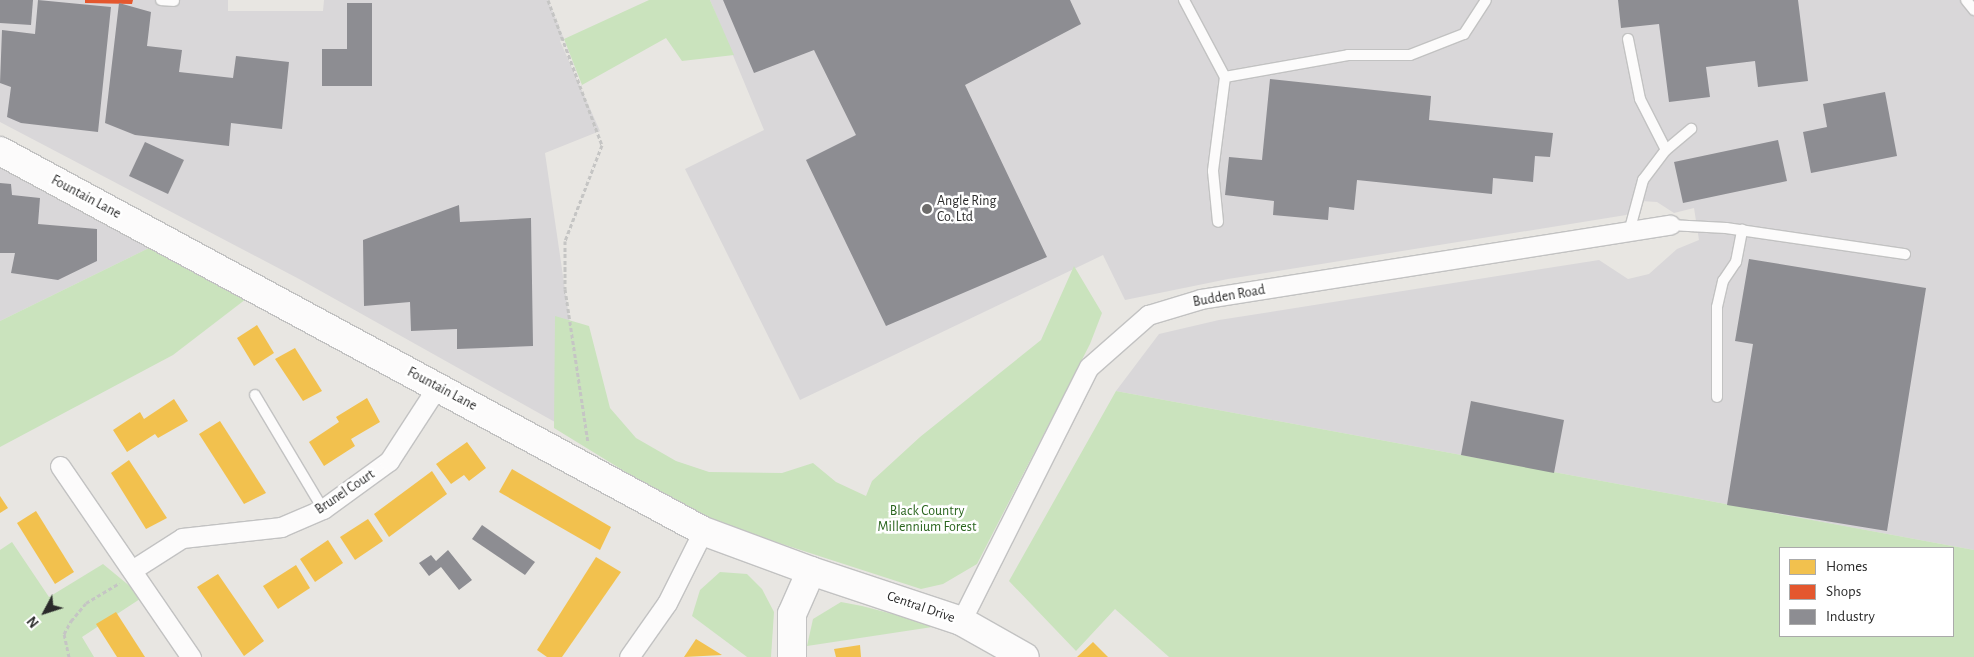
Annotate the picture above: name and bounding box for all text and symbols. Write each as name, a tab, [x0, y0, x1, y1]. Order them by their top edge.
street label: Fountain Lane	[48, 172, 124, 222]
place label: Angle Ring Co. Ltd	[937, 193, 996, 226]
marker: Angle Ring Co. Ltd	[921, 203, 933, 215]
street label: Budden Road	[1192, 281, 1266, 311]
street label: Fountain Lane	[404, 364, 480, 414]
street label: Brunel Court	[312, 466, 378, 518]
park label: Black Country Millennium Forest	[878, 503, 976, 536]
legend	[1779, 547, 1954, 637]
text: Homes	[1826, 559, 1868, 574]
text: Shops	[1826, 584, 1861, 599]
north arrow	[20, 587, 70, 637]
street label: Central Drive	[885, 588, 957, 626]
text: Industry	[1826, 609, 1875, 624]
text: N	[25, 613, 42, 630]

